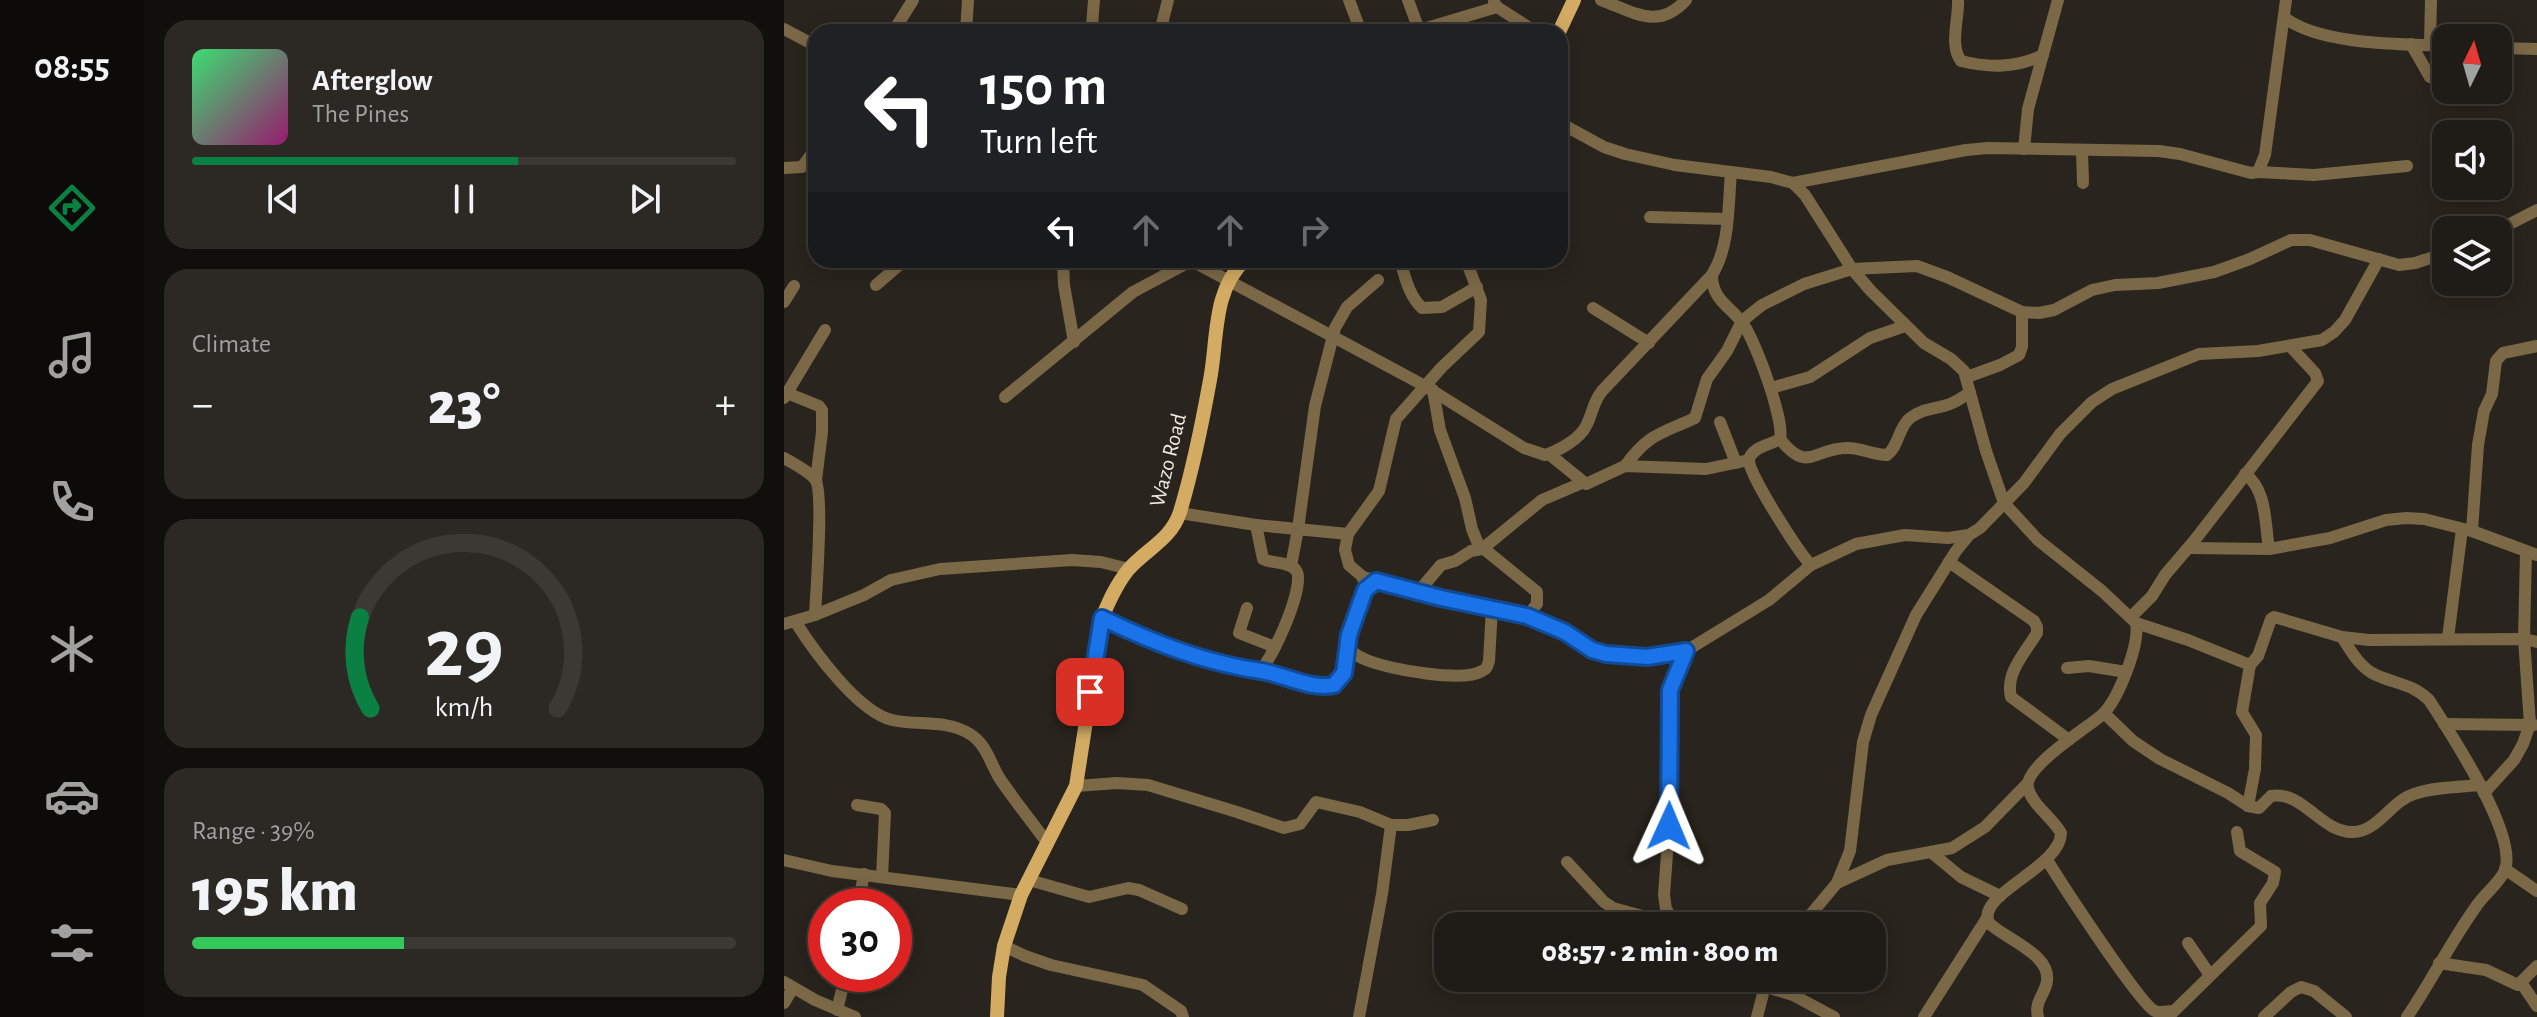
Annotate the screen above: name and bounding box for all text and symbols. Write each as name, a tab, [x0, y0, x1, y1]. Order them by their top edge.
north arrow	[2432, 24, 2512, 104]
map controls	[2432, 24, 2512, 296]
text: 08:55	[34, 49, 110, 85]
icon: left	[848, 56, 952, 160]
text: 150 m	[980, 59, 1107, 115]
text: Afterglow	[312, 66, 433, 96]
text: The Pines	[312, 101, 409, 127]
button: sound	[2432, 120, 2512, 200]
text: Turn left	[980, 124, 1097, 160]
icon: previous	[261, 177, 305, 221]
icon: pause	[442, 177, 486, 221]
icon: next	[623, 177, 667, 221]
icon: directions	[44, 180, 100, 236]
icon: left	[1040, 208, 1084, 252]
icon: ahead	[1124, 208, 1168, 252]
icon: ahead	[1208, 208, 1252, 252]
icon: right	[1292, 208, 1336, 252]
button: layers	[2432, 216, 2512, 296]
icon: music	[44, 327, 100, 383]
text: Climate	[192, 331, 271, 357]
text: 23°	[428, 375, 500, 435]
text: −	[192, 383, 213, 427]
text: +	[715, 383, 736, 427]
street label: Wazo Road	[1146, 411, 1190, 509]
icon: phone	[44, 474, 100, 530]
text: 29	[424, 608, 504, 692]
icon: climate	[44, 621, 100, 677]
pin	[1056, 658, 1124, 726]
icon: arrive	[1068, 670, 1112, 714]
text: km/h	[435, 693, 493, 722]
icon: car	[44, 768, 100, 824]
position arrow	[1627, 784, 1711, 868]
text: Range · 39%	[192, 818, 315, 844]
text: 195 km	[192, 862, 358, 922]
speed limit sign: 30	[808, 888, 912, 992]
icon: filters	[44, 915, 100, 971]
text: 08:57 · 2 min · 800 m	[1542, 937, 1778, 967]

